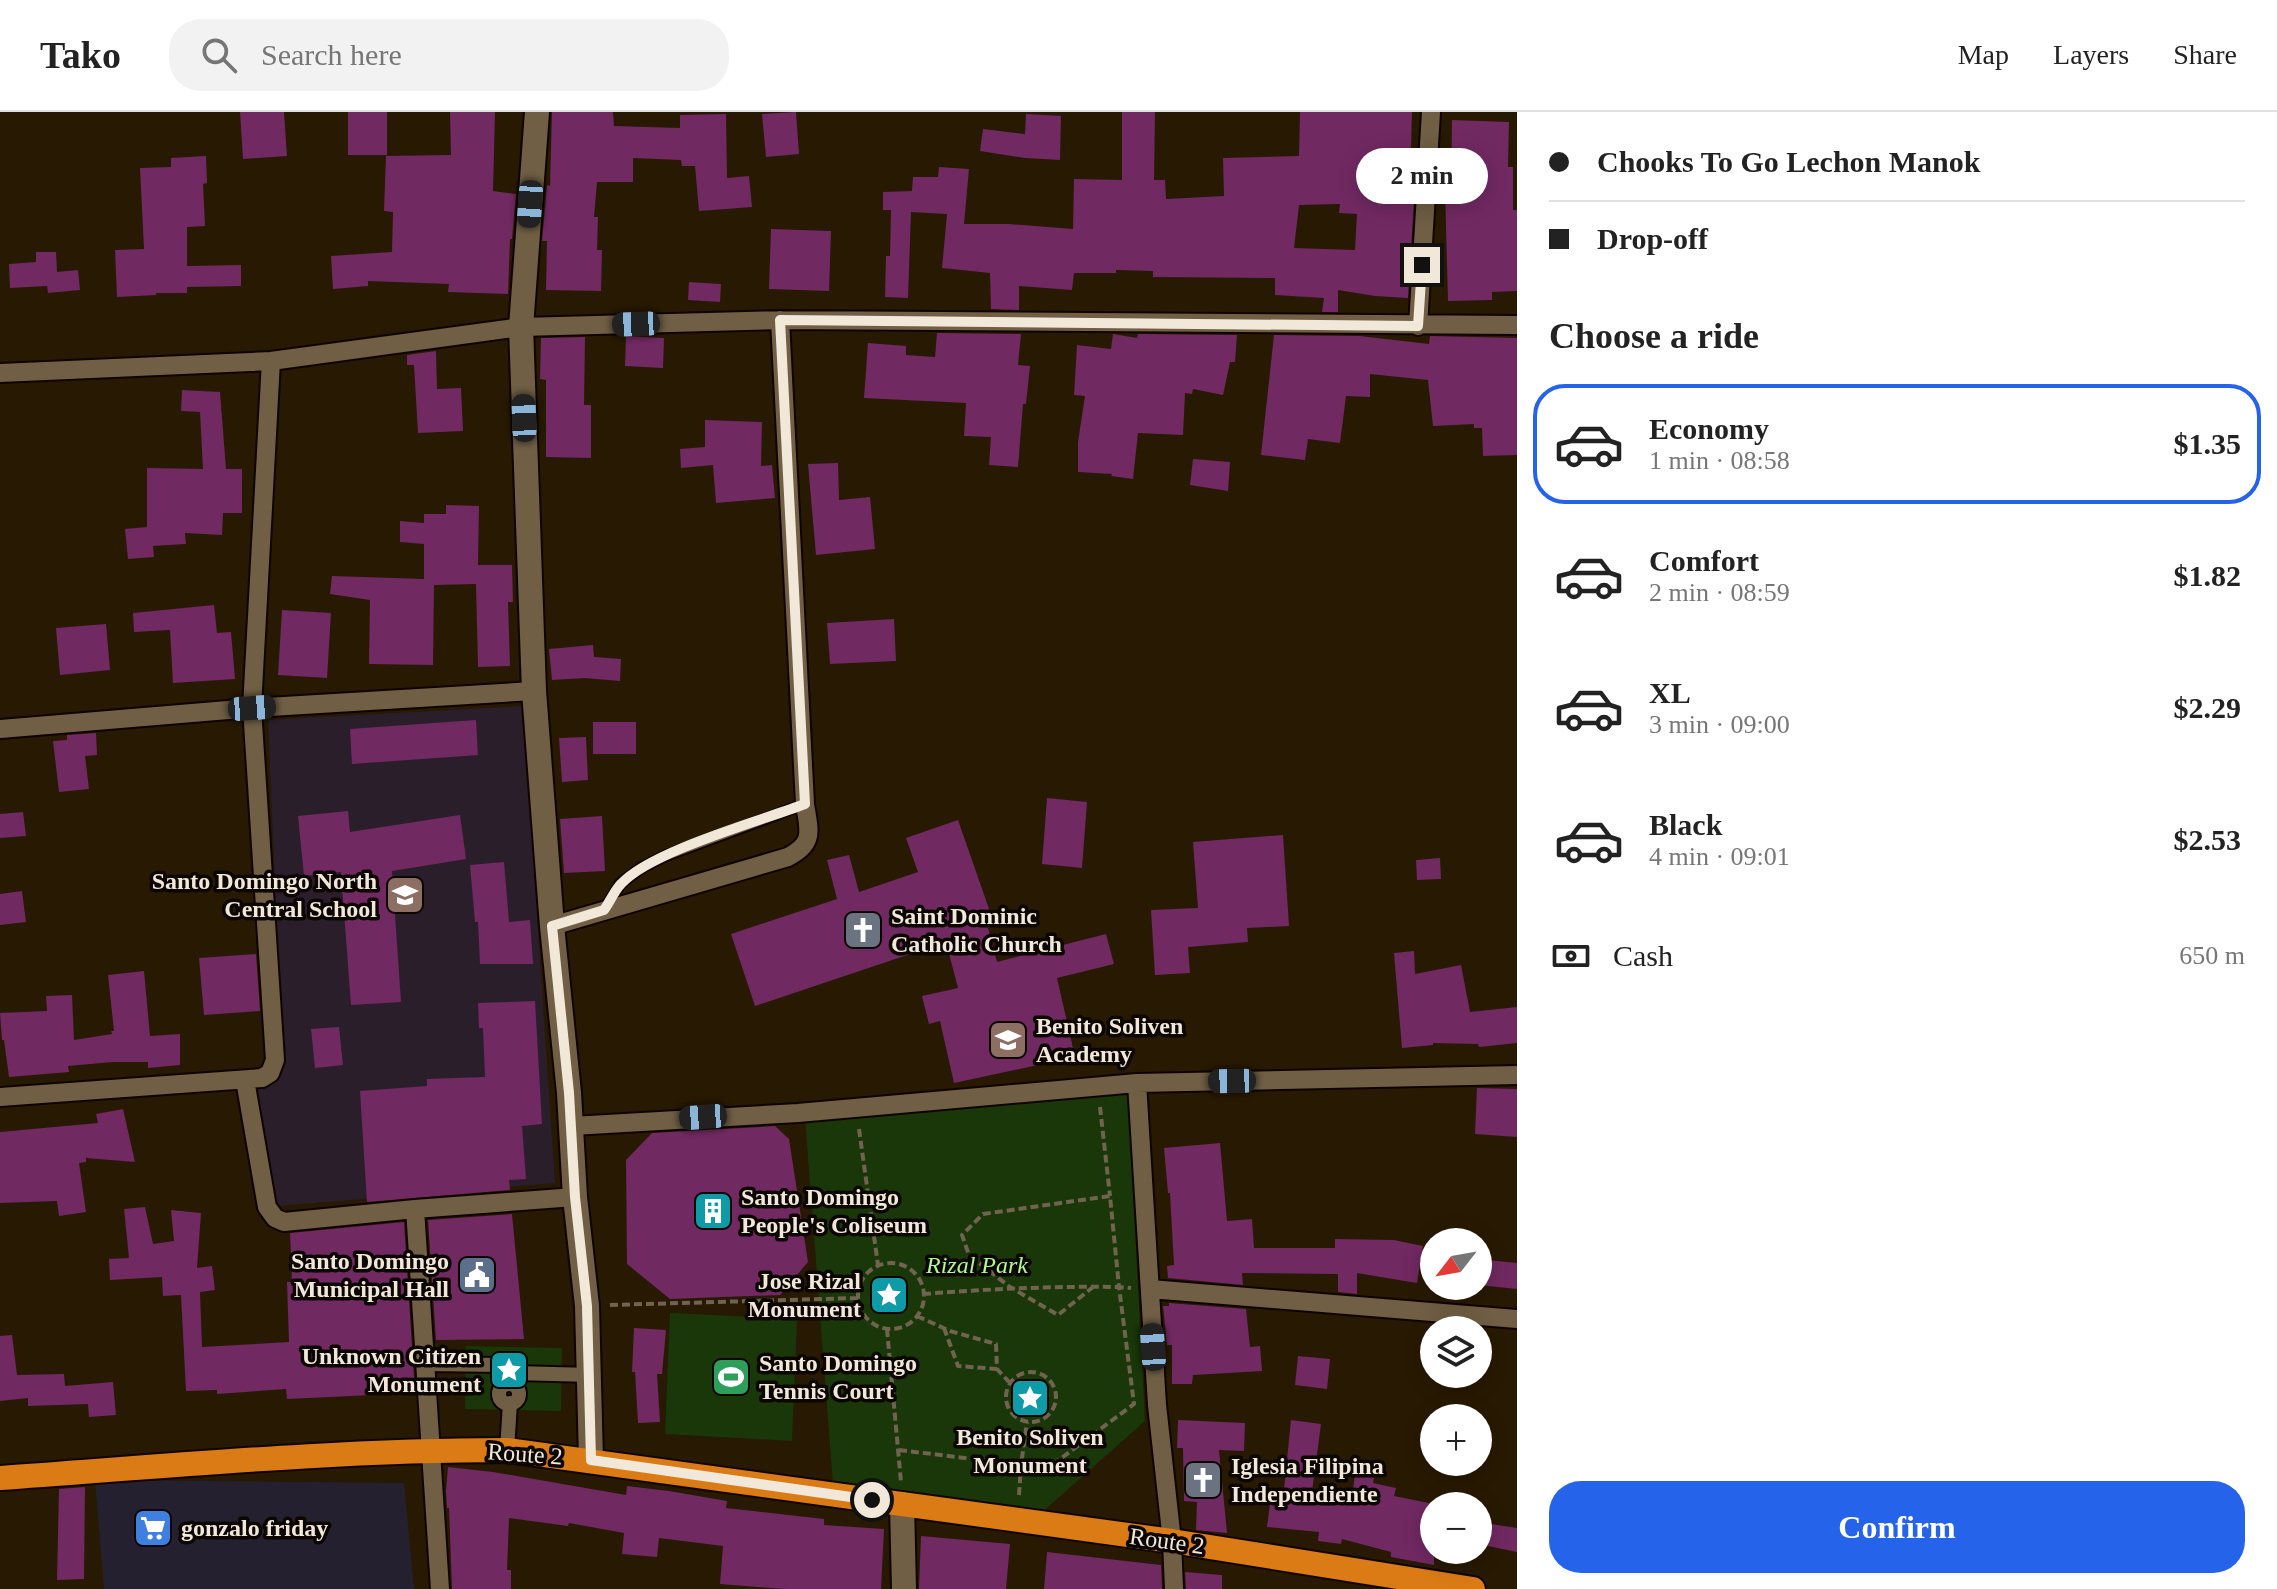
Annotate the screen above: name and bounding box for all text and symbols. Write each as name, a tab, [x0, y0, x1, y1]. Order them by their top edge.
search box	[169, 19, 729, 91]
icon: search	[197, 33, 241, 77]
text: Tako	[40, 34, 121, 76]
text: Search here	[261, 38, 402, 71]
text: Map	[1958, 39, 2009, 70]
text: Layers	[2053, 39, 2129, 70]
text: Share	[2173, 39, 2237, 70]
text: Chooks To Go Lechon Manok	[1597, 145, 1980, 178]
callout: 2 min	[1356, 149, 1488, 205]
text: 2 min	[1391, 161, 1453, 190]
car	[516, 179, 544, 229]
text: Drop-off	[1597, 222, 1708, 255]
route end	[1404, 247, 1440, 283]
car	[612, 311, 660, 337]
text: Choose a ride	[1549, 316, 1759, 356]
car	[511, 394, 537, 442]
icon: car	[1553, 408, 1625, 480]
text: Economy	[1649, 412, 1769, 445]
text: $1.35	[2174, 427, 2241, 460]
text: 1 min · 08:58	[1649, 446, 1790, 475]
icon: car	[1553, 540, 1625, 612]
text: Comfort	[1649, 544, 1759, 577]
text: $1.82	[2174, 559, 2241, 592]
text: 2 min · 08:59	[1649, 578, 1790, 607]
icon: car	[1553, 672, 1625, 744]
text: XL	[1649, 676, 1691, 709]
text: $2.29	[2174, 691, 2241, 724]
car	[227, 694, 277, 722]
text: 3 min · 09:00	[1649, 710, 1790, 739]
icon: car	[1553, 804, 1625, 876]
text: Black	[1649, 808, 1722, 841]
text: $2.53	[2174, 823, 2241, 856]
text: 4 min · 09:01	[1649, 842, 1790, 871]
place label: Santo Domingo North Central School	[152, 868, 377, 922]
school or university icon: Santo Domingo North Central School	[384, 874, 426, 916]
place label: Saint Dominic Catholic Church	[891, 903, 1062, 957]
church icon: Saint Dominic Catholic Church	[842, 909, 884, 951]
icon: cash	[1549, 934, 1593, 978]
text: Cash	[1613, 939, 1673, 972]
text: 650 m	[2179, 941, 2245, 970]
place label: Benito Soliven Academy	[1036, 1013, 1183, 1067]
school or university icon: Benito Soliven Academy	[987, 1019, 1029, 1061]
car	[1208, 1069, 1256, 1093]
car	[678, 1103, 728, 1131]
place label: Santo Domingo People's Coliseum	[741, 1184, 927, 1238]
building icon: Santo Domingo People's Coliseum	[692, 1190, 734, 1232]
north arrow	[1420, 1228, 1492, 1300]
map controls	[1420, 1228, 1492, 1564]
place label: Santo Domingo Municipal Hall	[291, 1248, 449, 1302]
park label: Rizal Park	[925, 1252, 1028, 1278]
public building icon: Santo Domingo Municipal Hall	[456, 1254, 498, 1296]
place label: Jose Rizal Monument	[748, 1268, 861, 1322]
place icon: Jose Rizal Monument	[868, 1274, 910, 1316]
button: layers	[1420, 1316, 1492, 1388]
car	[1139, 1322, 1167, 1372]
place label: Unknown Citizen Monument	[302, 1343, 481, 1397]
place icon: Unknown Citizen Monument	[488, 1349, 530, 1391]
place label: Santo Domingo Tennis Court	[759, 1350, 917, 1404]
sports icon: Santo Domingo Tennis Court	[710, 1356, 752, 1398]
place icon: Benito Soliven Monument	[1009, 1377, 1051, 1419]
button: +	[1420, 1404, 1492, 1476]
place label: Benito Soliven Monument	[956, 1424, 1104, 1478]
street label: Route 2	[487, 1438, 563, 1470]
place label: Iglesia Filipina Independiente	[1231, 1453, 1384, 1507]
church icon: Iglesia Filipina Independiente	[1182, 1459, 1224, 1501]
button: Confirm	[1549, 1481, 2245, 1573]
route start	[854, 1482, 890, 1518]
button: −	[1420, 1492, 1492, 1564]
supermarket icon: gonzalo friday	[132, 1507, 174, 1549]
place label: gonzalo friday	[181, 1515, 328, 1541]
street label: Route 2	[1128, 1523, 1206, 1559]

